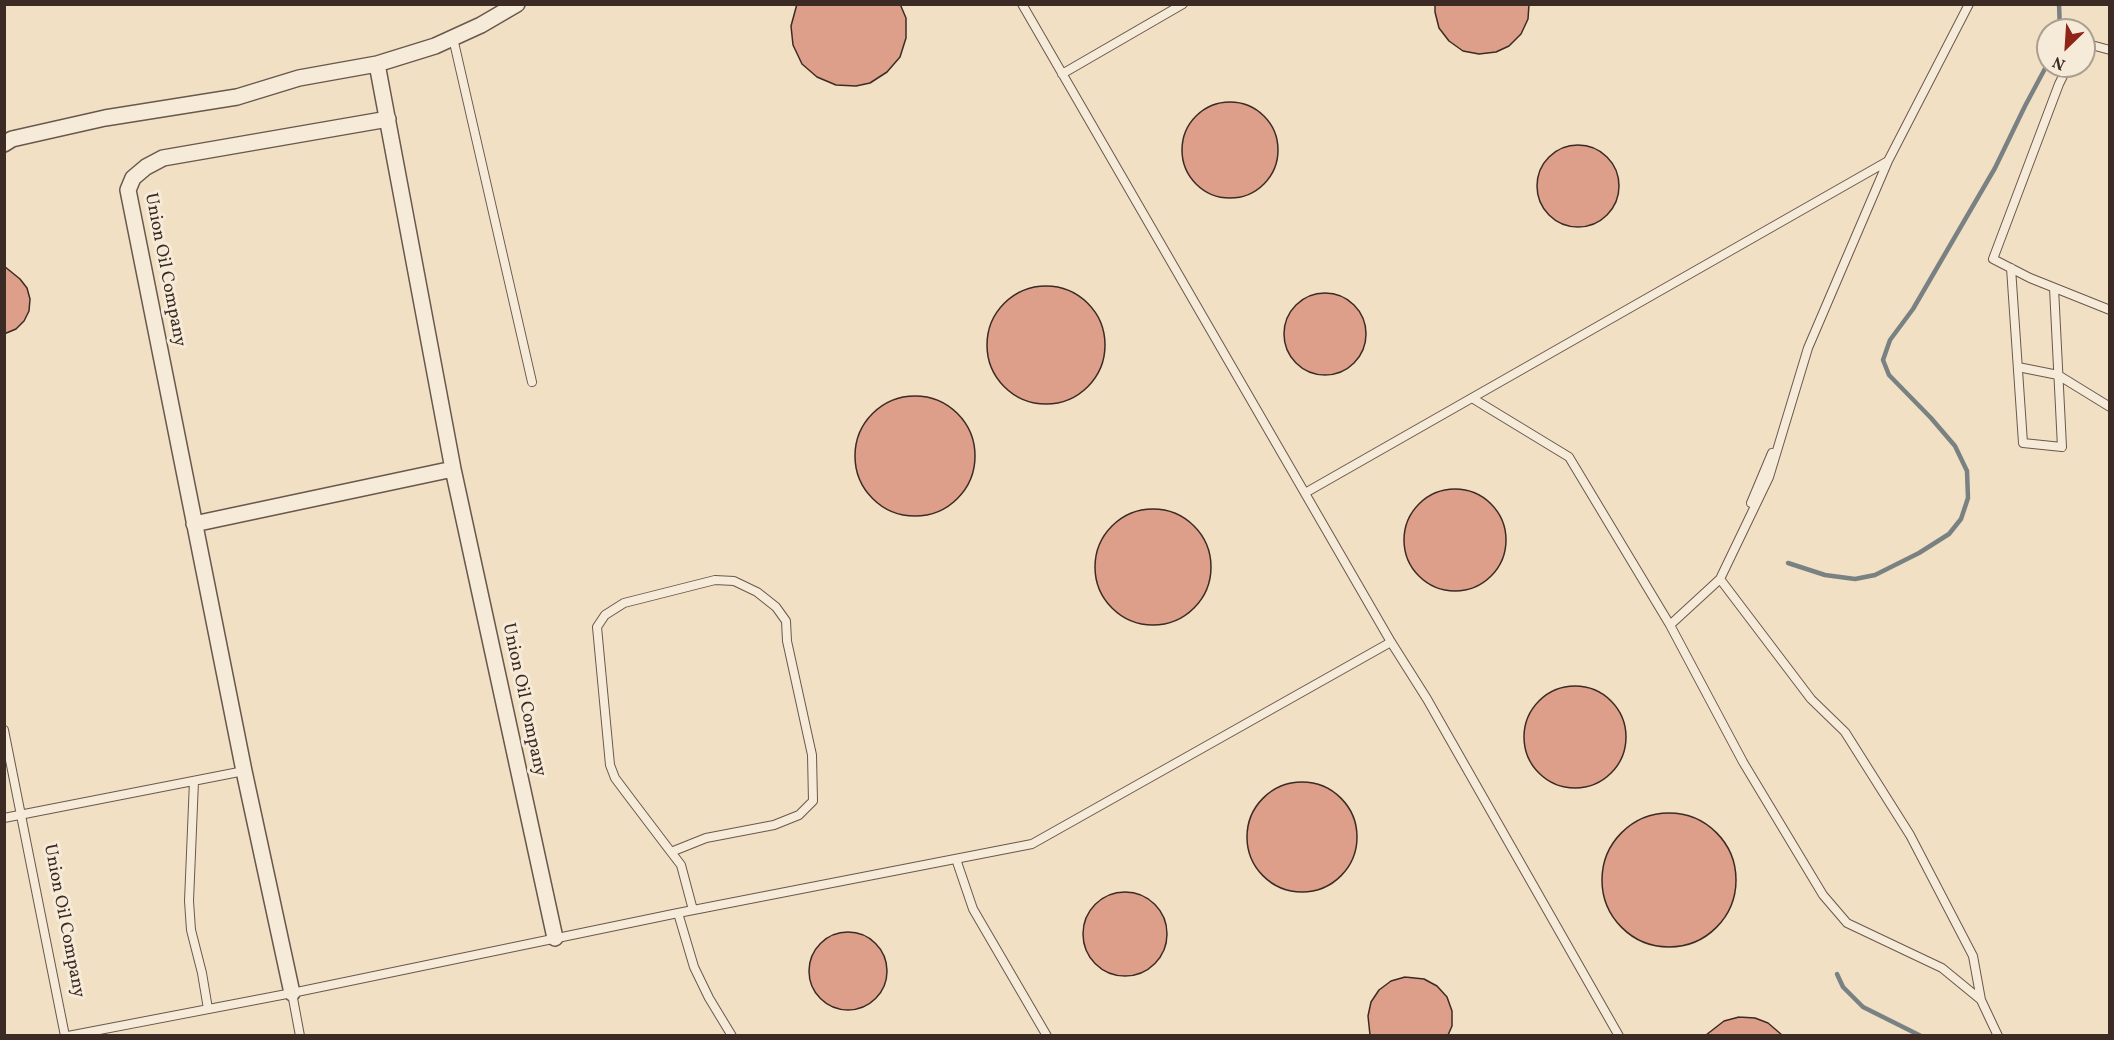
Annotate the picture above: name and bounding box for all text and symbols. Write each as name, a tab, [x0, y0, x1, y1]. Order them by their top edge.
north arrow	[2036, 18, 2096, 78]
text: N	[2049, 50, 2069, 75]
street label: Union Oil Company	[139, 191, 189, 349]
street label: Union Oil Company	[496, 621, 550, 779]
street label: Union Oil Company	[38, 842, 88, 1000]

